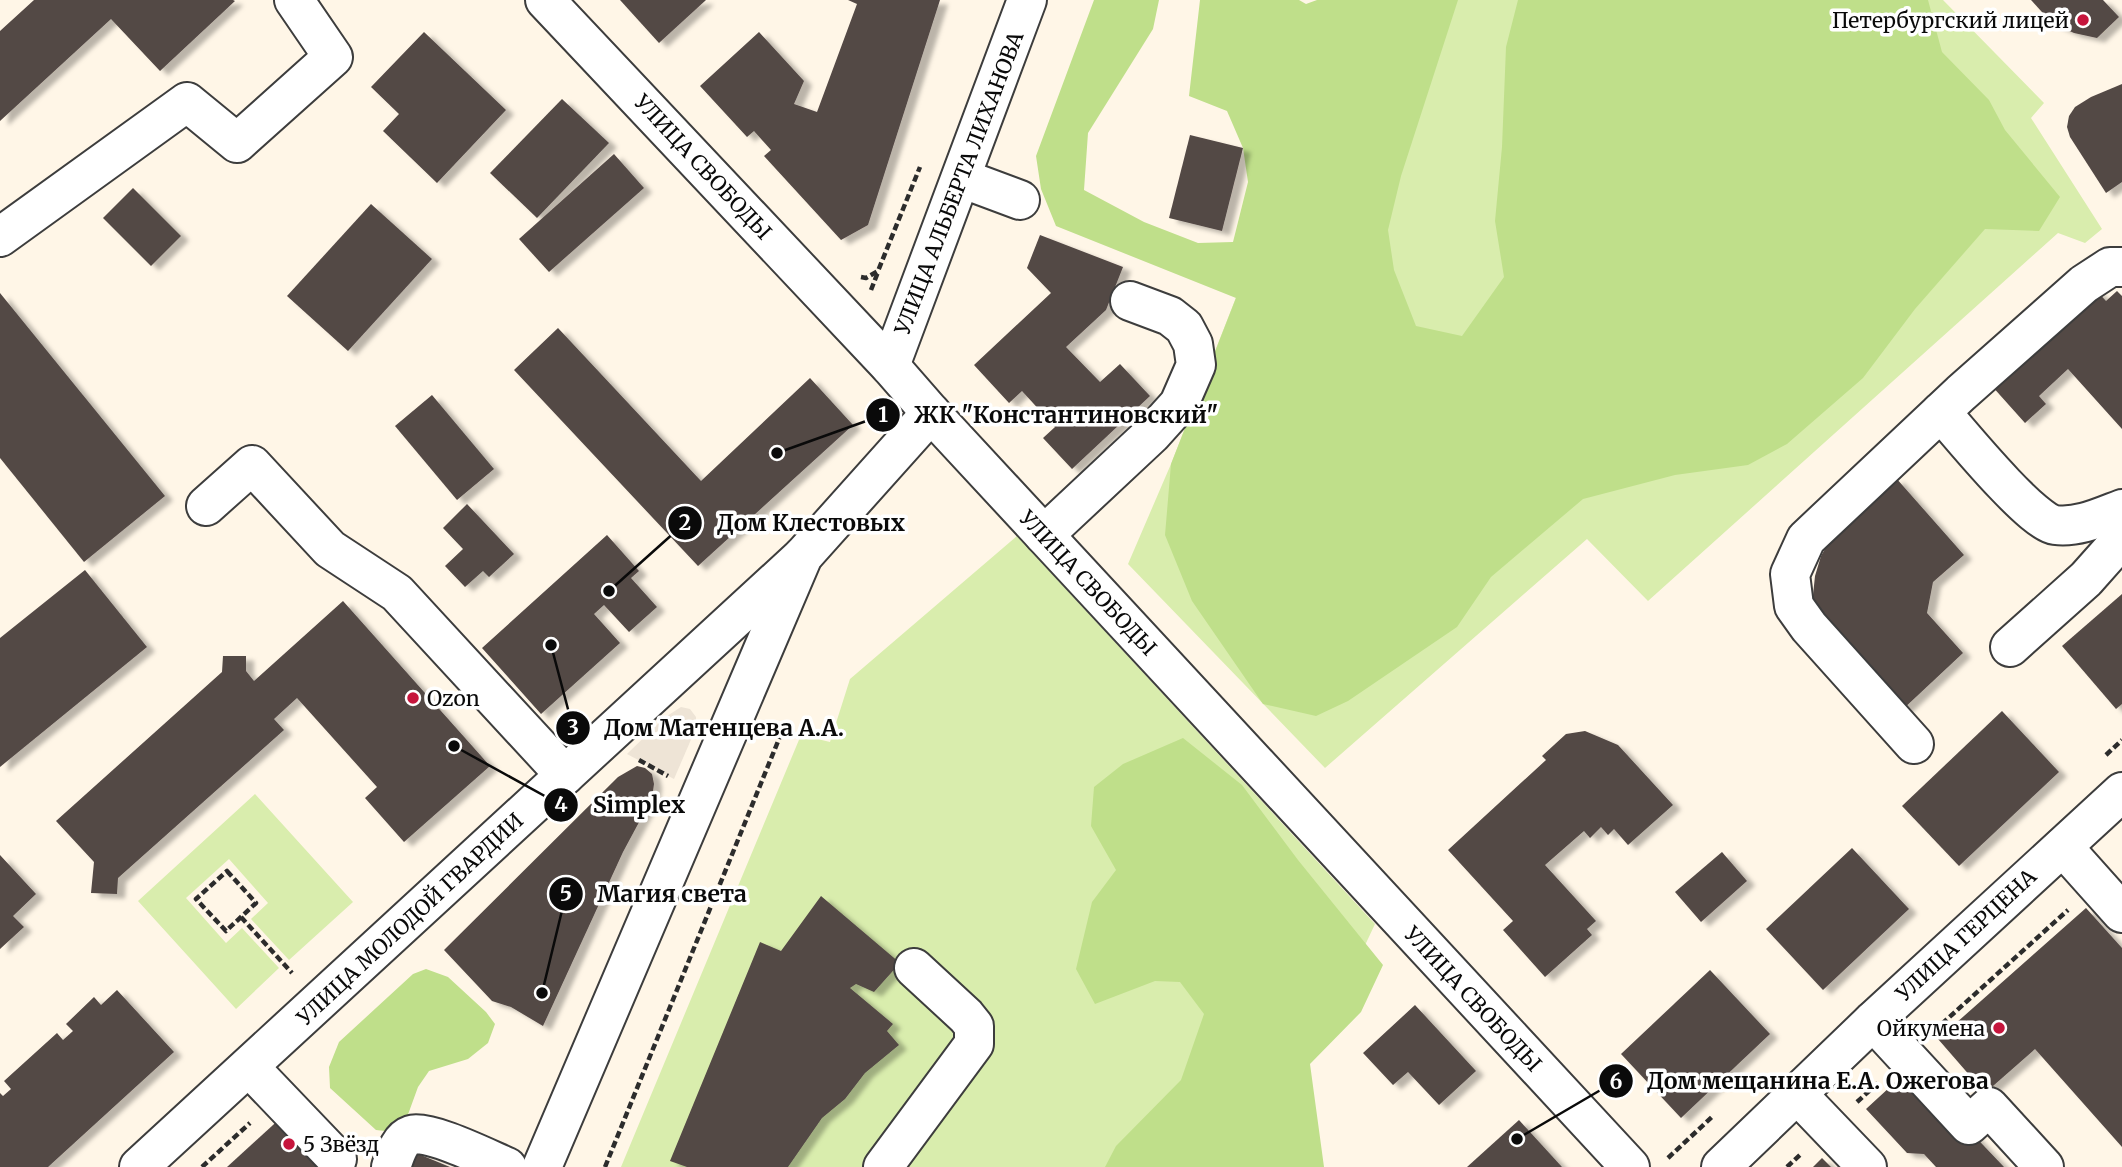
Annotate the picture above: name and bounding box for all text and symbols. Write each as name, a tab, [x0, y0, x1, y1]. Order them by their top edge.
place label: Петербургский лицей	[1832, 7, 2069, 34]
marker: Петербургский лицей	[2075, 12, 2091, 28]
street label: УЛИЦА АЛЬБЕРТА ЛИХАНОВА	[888, 27, 1029, 339]
street label: УЛИЦА СВОБОДЫ	[628, 88, 777, 245]
callout: ЖК "Константиновский"	[865, 393, 1233, 437]
text: ЖК "Константиновский"	[914, 400, 1218, 429]
text: 1	[878, 401, 888, 428]
callout: Дом Клестовых	[668, 501, 919, 545]
street label: УЛИЦА СВОБОДЫ	[1013, 504, 1162, 661]
text: Дом Клестовых	[717, 508, 905, 537]
text: 2	[679, 509, 691, 536]
place label: Ozon	[427, 685, 480, 712]
marker: Ozon	[405, 690, 421, 706]
callout: Дом Матенцева А.А.	[555, 706, 858, 750]
text: Дом Матенцева А.А.	[604, 713, 844, 742]
text: 3	[567, 714, 579, 741]
callout: Simplex	[544, 783, 699, 827]
text: Simplex	[593, 790, 685, 819]
text: 4	[554, 791, 568, 818]
street label: УЛИЦА МОЛОДОЙ ГВАРДИИ	[291, 807, 529, 1032]
street label: УЛИЦА ГЕРЦЕНА	[1889, 863, 2042, 1008]
callout: Магия света	[548, 872, 761, 916]
text: Магия света	[597, 879, 747, 908]
text: 5	[560, 880, 572, 907]
street label: УЛИЦА СВОБОДЫ	[1398, 920, 1547, 1077]
place label: Ойкумена	[1877, 1015, 1985, 1042]
marker: Ойкумена	[1991, 1020, 2007, 1036]
callout: Дом мещанина Е.А. Ожегова	[1598, 1059, 2003, 1103]
text: Дом мещанина Е.А. Ожегова	[1647, 1066, 1989, 1095]
text: 6	[1610, 1068, 1623, 1095]
place label: 5 Звёзд	[303, 1131, 380, 1158]
marker: 5 Звёзд	[281, 1136, 297, 1152]

